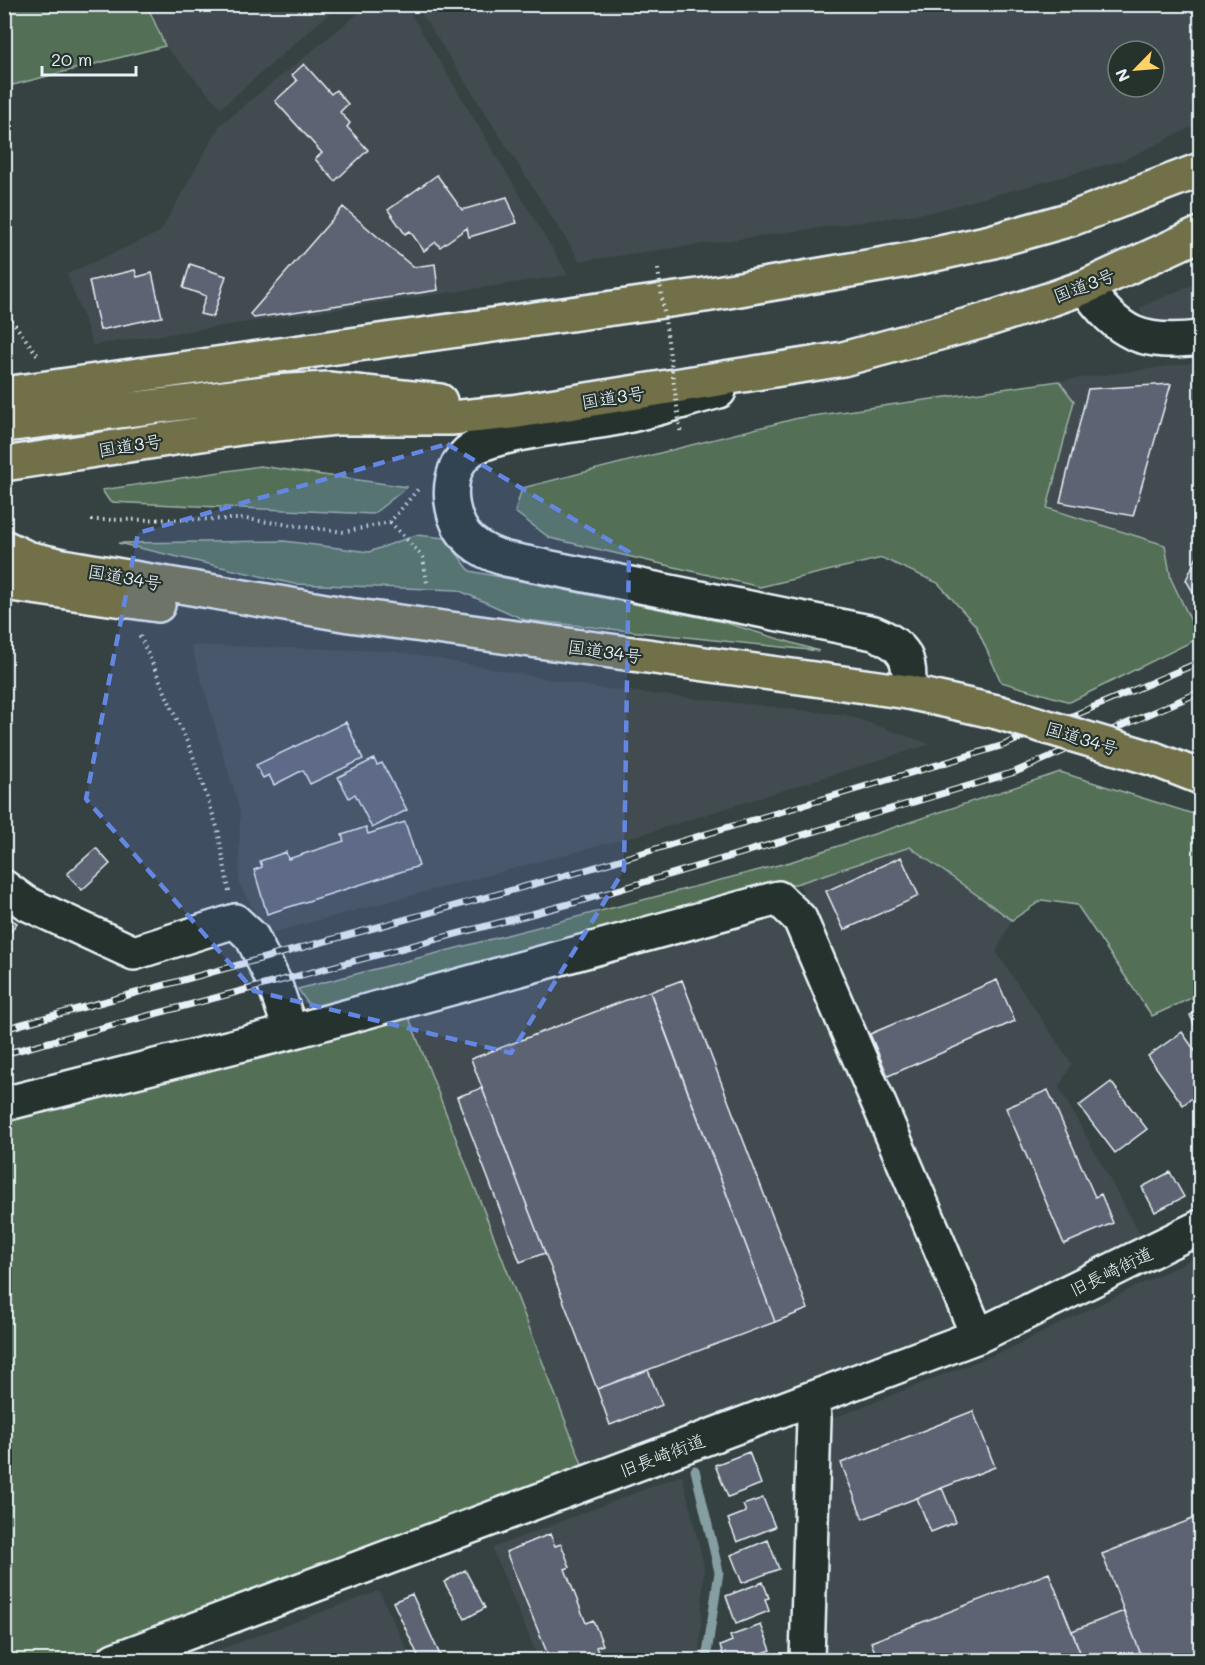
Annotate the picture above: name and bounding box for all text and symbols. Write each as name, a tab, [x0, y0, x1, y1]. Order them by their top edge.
scale bar	[42, 39, 136, 77]
north arrow	[1106, 39, 1166, 99]
text: 20 m	[51, 47, 92, 71]
text: N	[1110, 66, 1134, 85]
street label: 国道3号	[1050, 262, 1118, 308]
street label: 国道3号	[579, 380, 647, 414]
street label: 国道3号	[96, 428, 164, 462]
street label: 国道34号	[86, 559, 164, 595]
street label: 国道34号	[566, 634, 644, 668]
street label: 国道34号	[1043, 716, 1121, 760]
street label: 旧長崎街道	[1065, 1240, 1157, 1302]
street label: 旧長崎街道	[616, 1428, 708, 1482]

